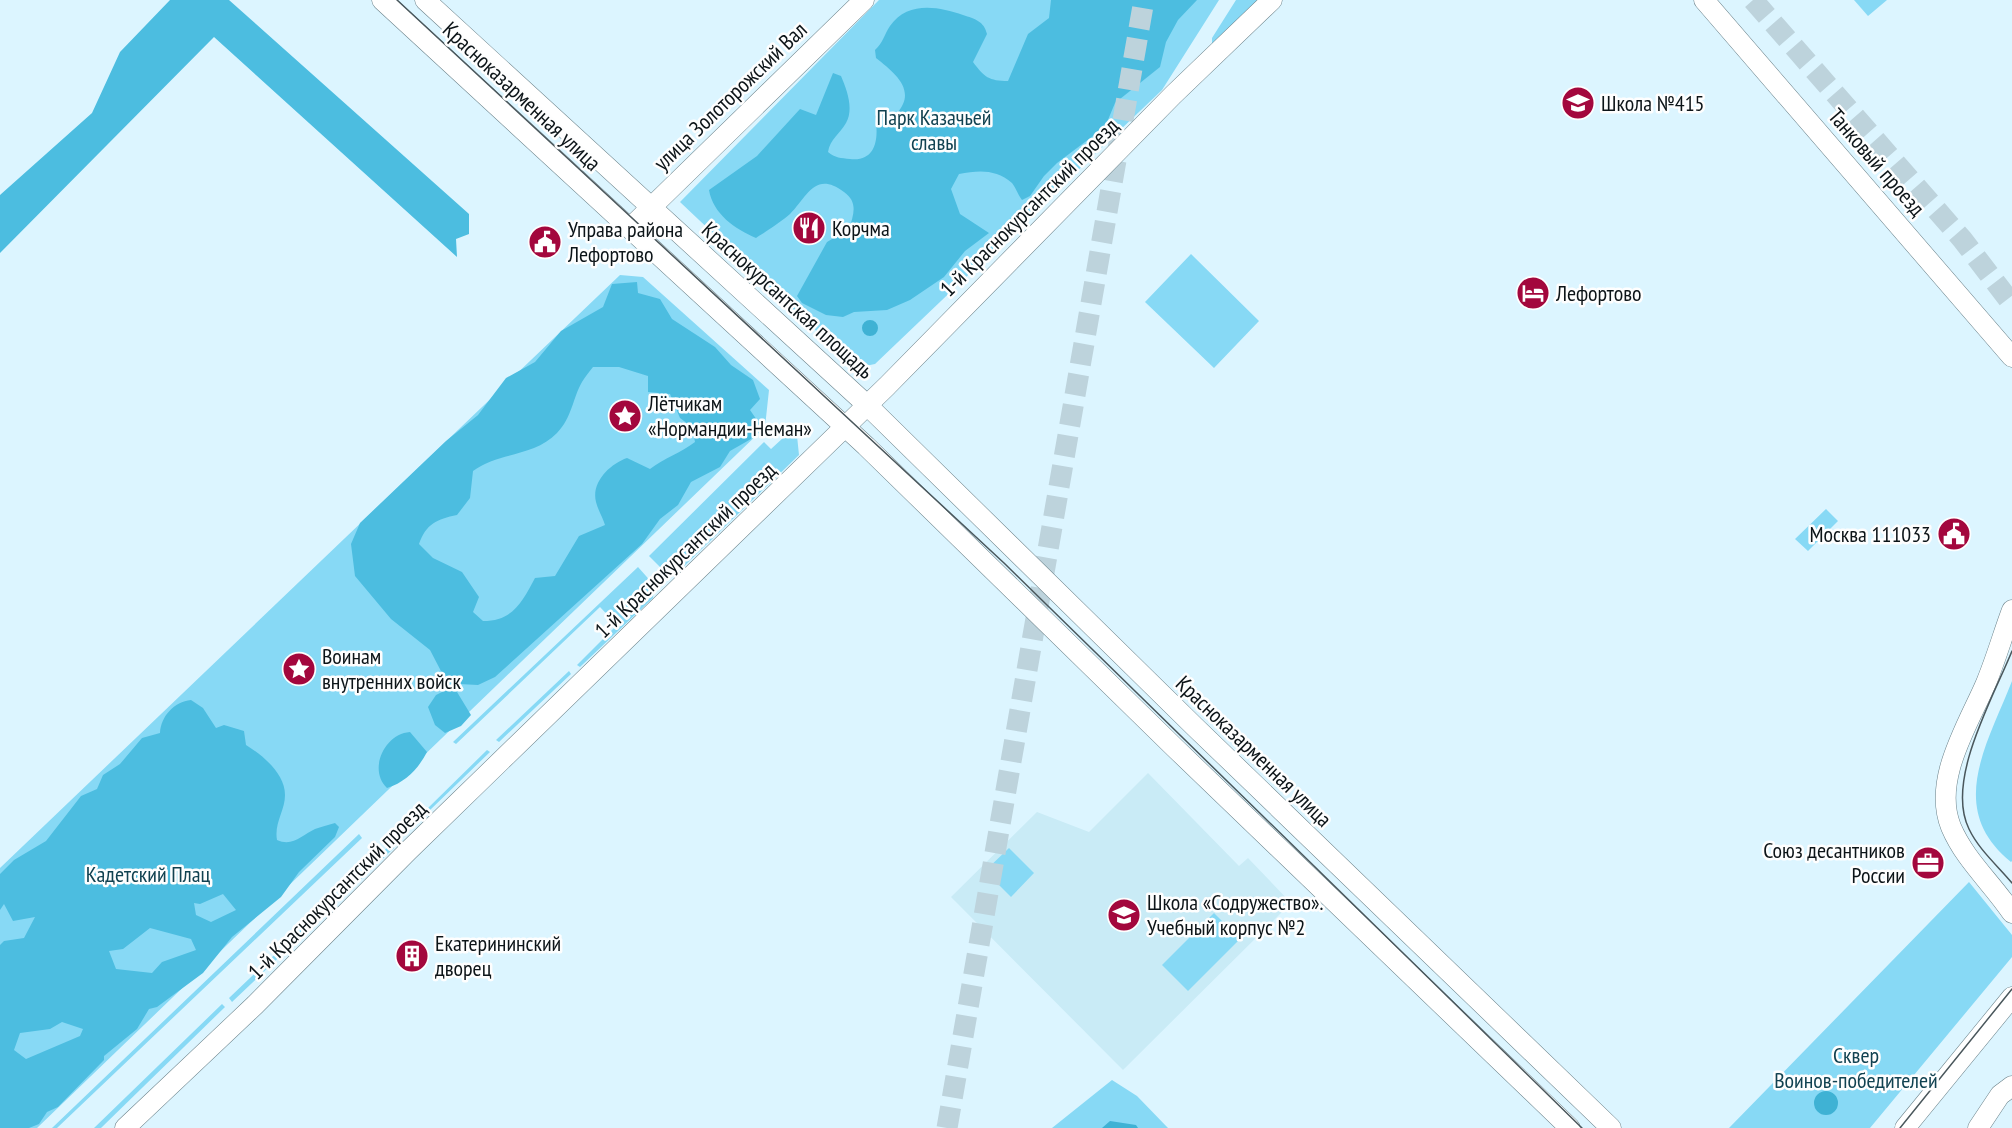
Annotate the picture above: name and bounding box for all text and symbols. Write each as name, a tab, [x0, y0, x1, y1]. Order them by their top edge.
street label: Красноказарменная улица	[437, 15, 607, 177]
street label: улица Золоторожский Вал	[647, 16, 813, 176]
school or university icon: Школа №415	[1560, 85, 1596, 121]
place label: Школа №415	[1601, 89, 1705, 117]
street label: Танковый проезд	[1822, 102, 1932, 222]
park label: Парк Казачьей славы	[877, 103, 991, 156]
street label: 1-й Краснокурсантский проезд	[934, 112, 1124, 302]
restaurant icon: Корчма	[791, 210, 827, 246]
place label: Корчма	[832, 214, 890, 242]
place label: Управа района Лефортово	[567, 215, 683, 268]
street label: Краснокурсантская площадь	[696, 215, 880, 385]
public building icon: Управа района Лефортово	[527, 224, 563, 260]
hotel icon: Лефортово	[1515, 275, 1551, 311]
place label: Лефортово	[1555, 279, 1642, 307]
place label: Лётчикам «Нормандии-Неман»	[647, 389, 812, 442]
place icon: Лётчикам «Нормандии-Неман»	[607, 398, 643, 434]
street label: 1-й Краснокурсантский проезд	[588, 456, 782, 644]
public building icon: Москва 111033	[1936, 516, 1972, 552]
place label: Москва 111033	[1809, 520, 1931, 548]
place label: Воинам внутренних войск	[322, 642, 461, 695]
place icon: Воинам внутренних войск	[281, 651, 317, 687]
street label: Красноказарменная улица	[1170, 669, 1338, 833]
street label: 1-й Краснокурсантский проезд	[242, 795, 432, 985]
place label: Союз десантников России	[1763, 836, 1905, 889]
office icon: Союз десантников России	[1910, 845, 1946, 881]
park label: Кадетский Плац	[86, 860, 211, 888]
place label: Школа «Содружество». Учебный корпус №2	[1147, 888, 1323, 941]
school or university icon: Школа «Содружество». Учебный корпус №2	[1106, 897, 1142, 933]
place label: Екатерининский дворец	[435, 929, 561, 982]
building icon: Екатерининский дворец	[394, 938, 430, 974]
park label: Сквер Воинов-победителей	[1774, 1041, 1938, 1094]

